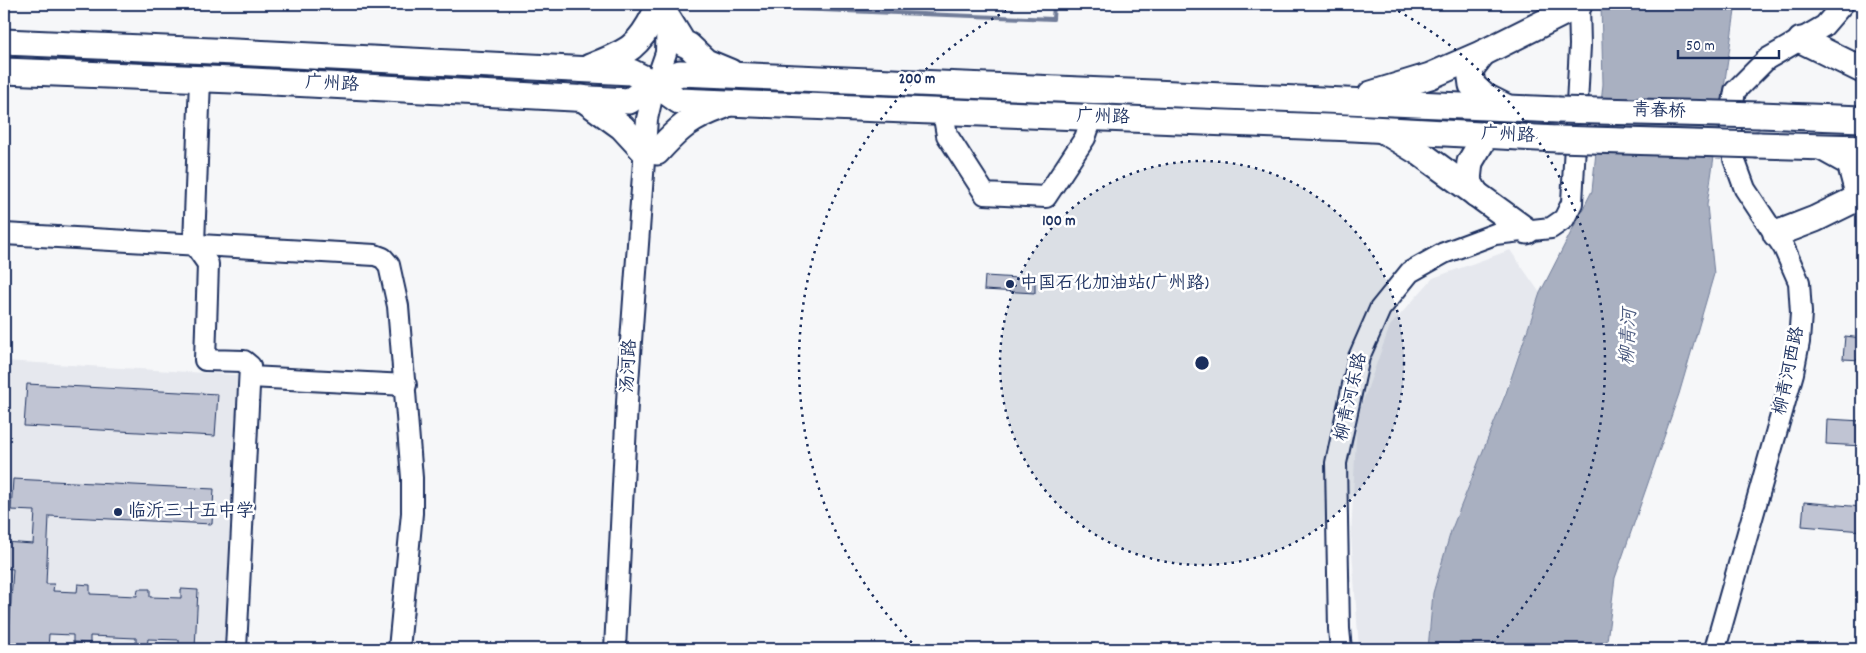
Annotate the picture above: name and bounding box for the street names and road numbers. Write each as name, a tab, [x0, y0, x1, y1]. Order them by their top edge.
street label: 广州路	[304, 71, 360, 99]
street label: 青春桥	[1632, 99, 1686, 125]
street label: 广州路	[1076, 105, 1130, 131]
street label: 广州路	[1480, 122, 1536, 150]
street label: 柳青河西路	[1768, 324, 1812, 418]
street label: 汤河路	[616, 338, 644, 394]
street label: 柳青河东路	[1330, 350, 1374, 444]

